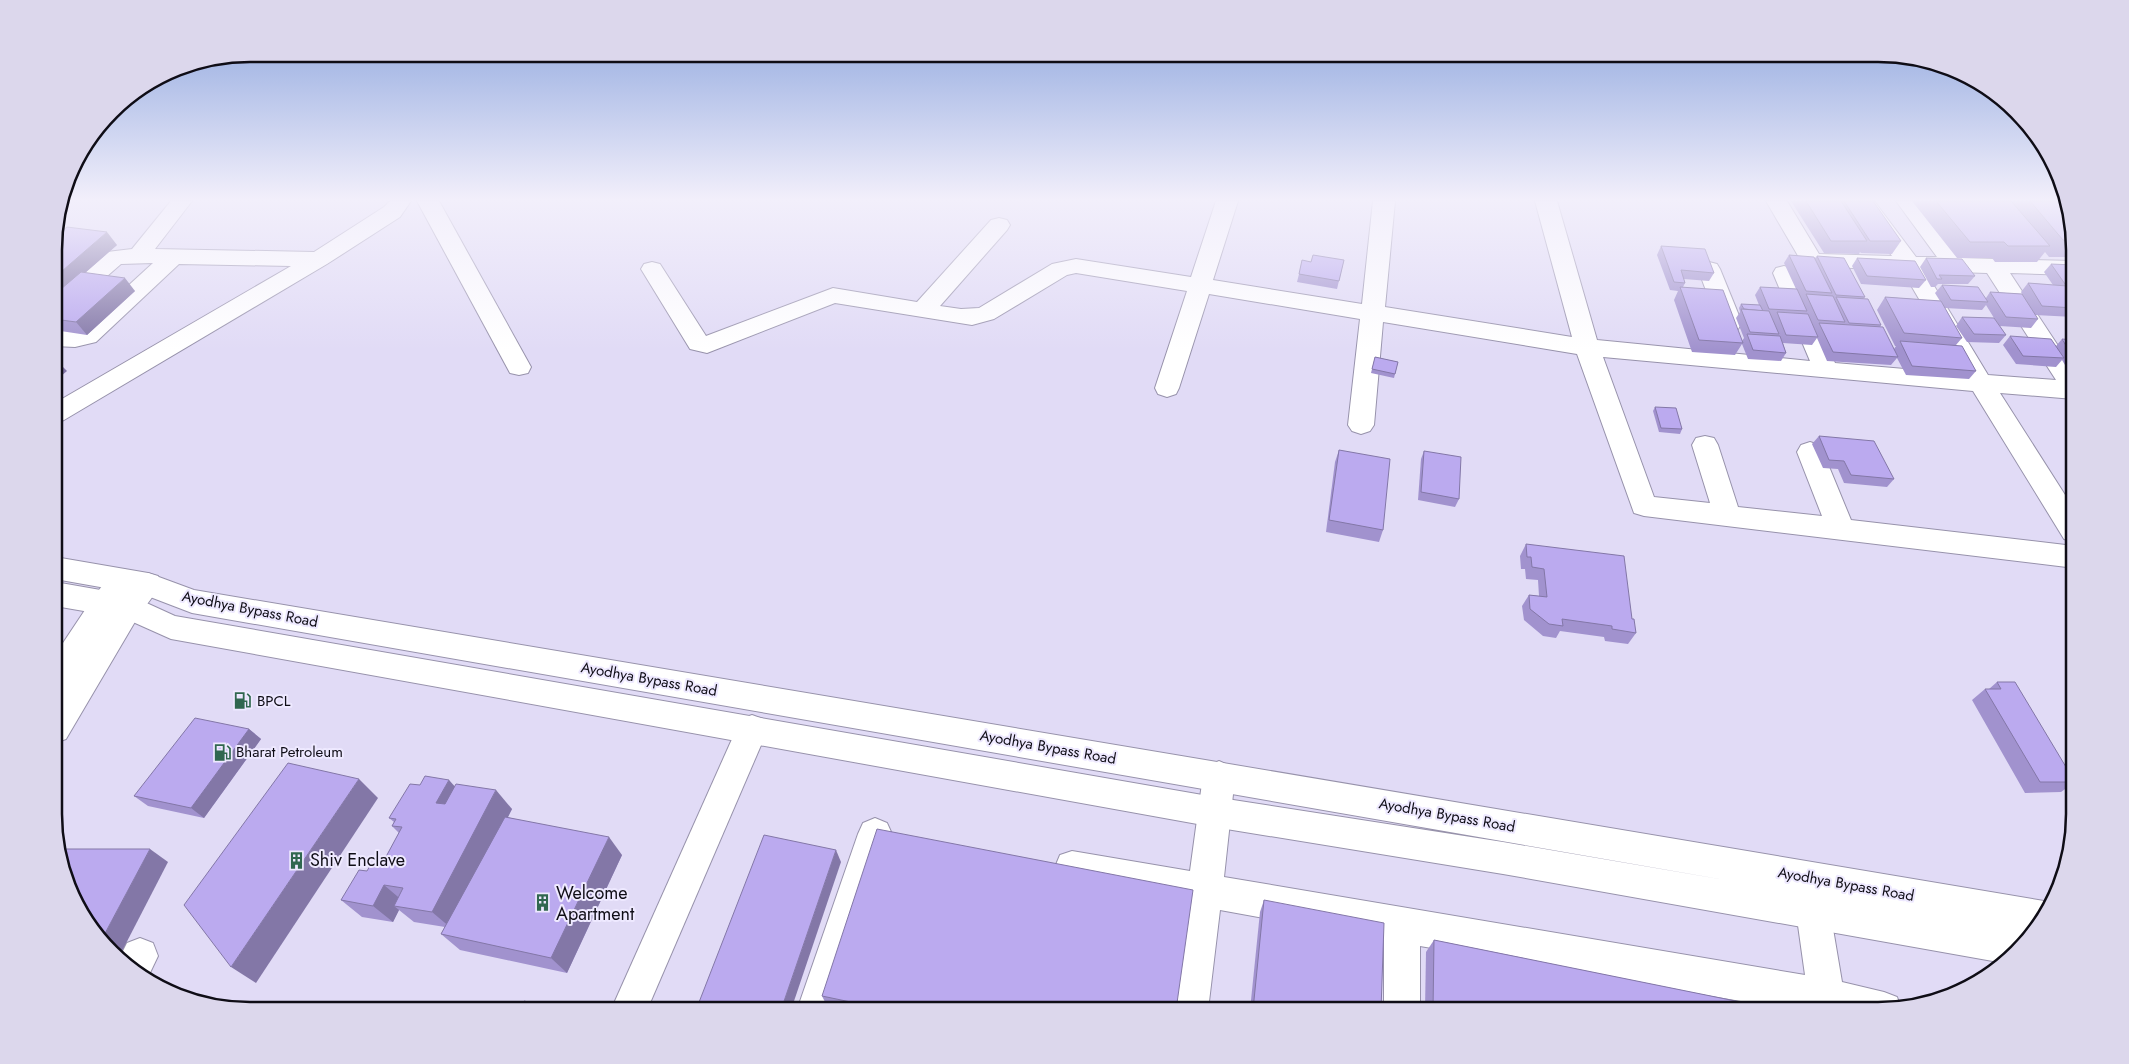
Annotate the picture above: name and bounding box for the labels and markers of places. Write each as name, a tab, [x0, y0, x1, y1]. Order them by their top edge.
place label: BPCL	[257, 690, 291, 712]
fuel station icon: BPCL	[233, 691, 253, 711]
place label: Bharat Petroleum	[236, 741, 343, 763]
fuel station icon: Bharat Petroleum	[212, 742, 232, 762]
place label: Shiv Enclave	[310, 847, 405, 873]
building icon: Shiv Enclave	[286, 850, 306, 870]
place label: Welcome Apartment	[556, 880, 635, 927]
building icon: Welcome Apartment	[532, 893, 552, 913]

